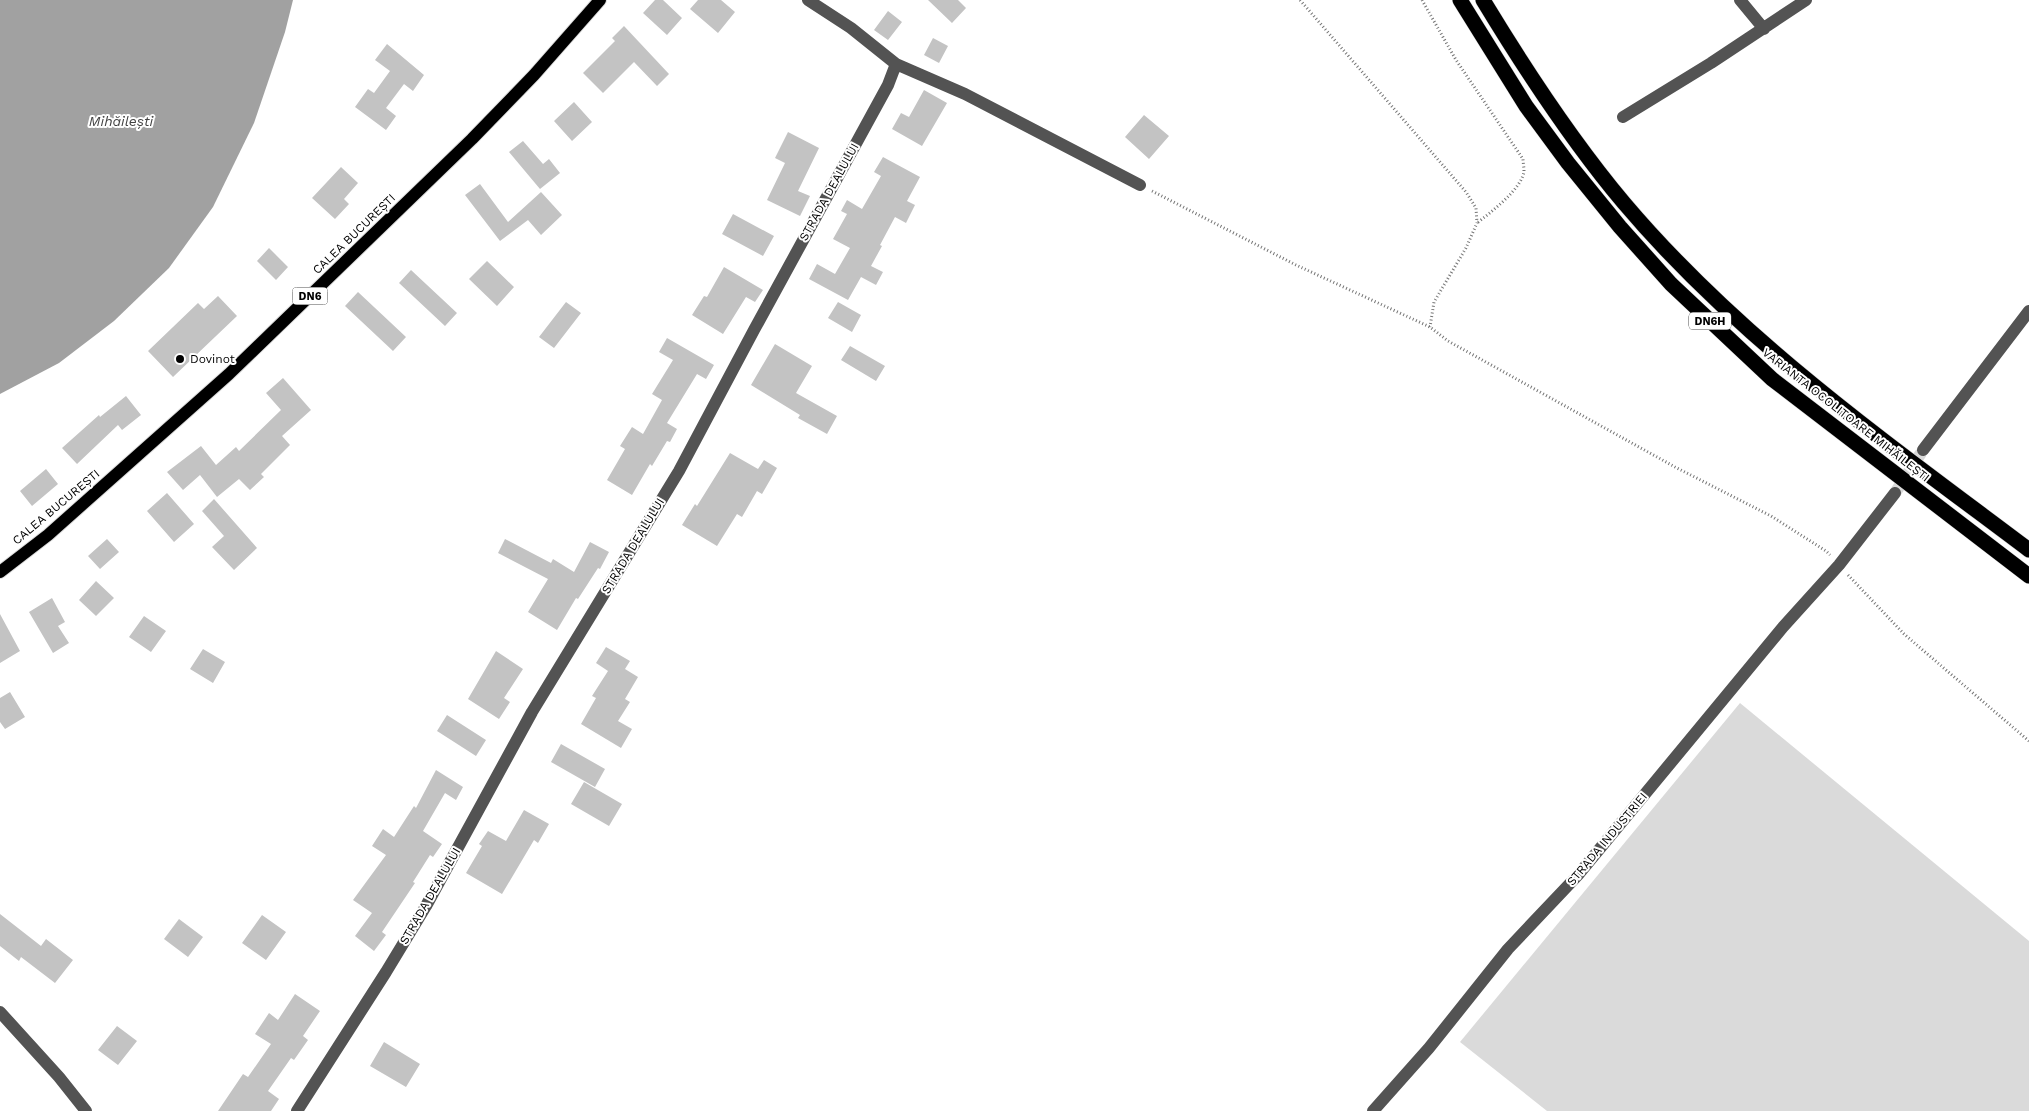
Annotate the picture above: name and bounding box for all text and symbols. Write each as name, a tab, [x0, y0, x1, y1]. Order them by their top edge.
water label: Mihăilești	[89, 113, 154, 129]
street label: STRADA DEALULUI	[796, 141, 862, 243]
street label: CALEA BUCUREȘTI	[310, 191, 398, 277]
road number: DN6	[292, 288, 328, 304]
road number: DN6H	[1689, 312, 1731, 330]
street label: VARIANTA OCOLITOARE MIHĂILEȘTI	[1760, 345, 1932, 485]
place label: Dovinot	[190, 352, 235, 366]
marker: Dovinot	[174, 353, 186, 365]
street label: CALEA BUCUREȘTI	[10, 466, 102, 548]
street label: STRADA DEALULUI	[599, 496, 667, 596]
street label: STRADA INDUSTRIEI	[1564, 790, 1650, 888]
street label: STRADA DEALULUI	[397, 845, 463, 947]

